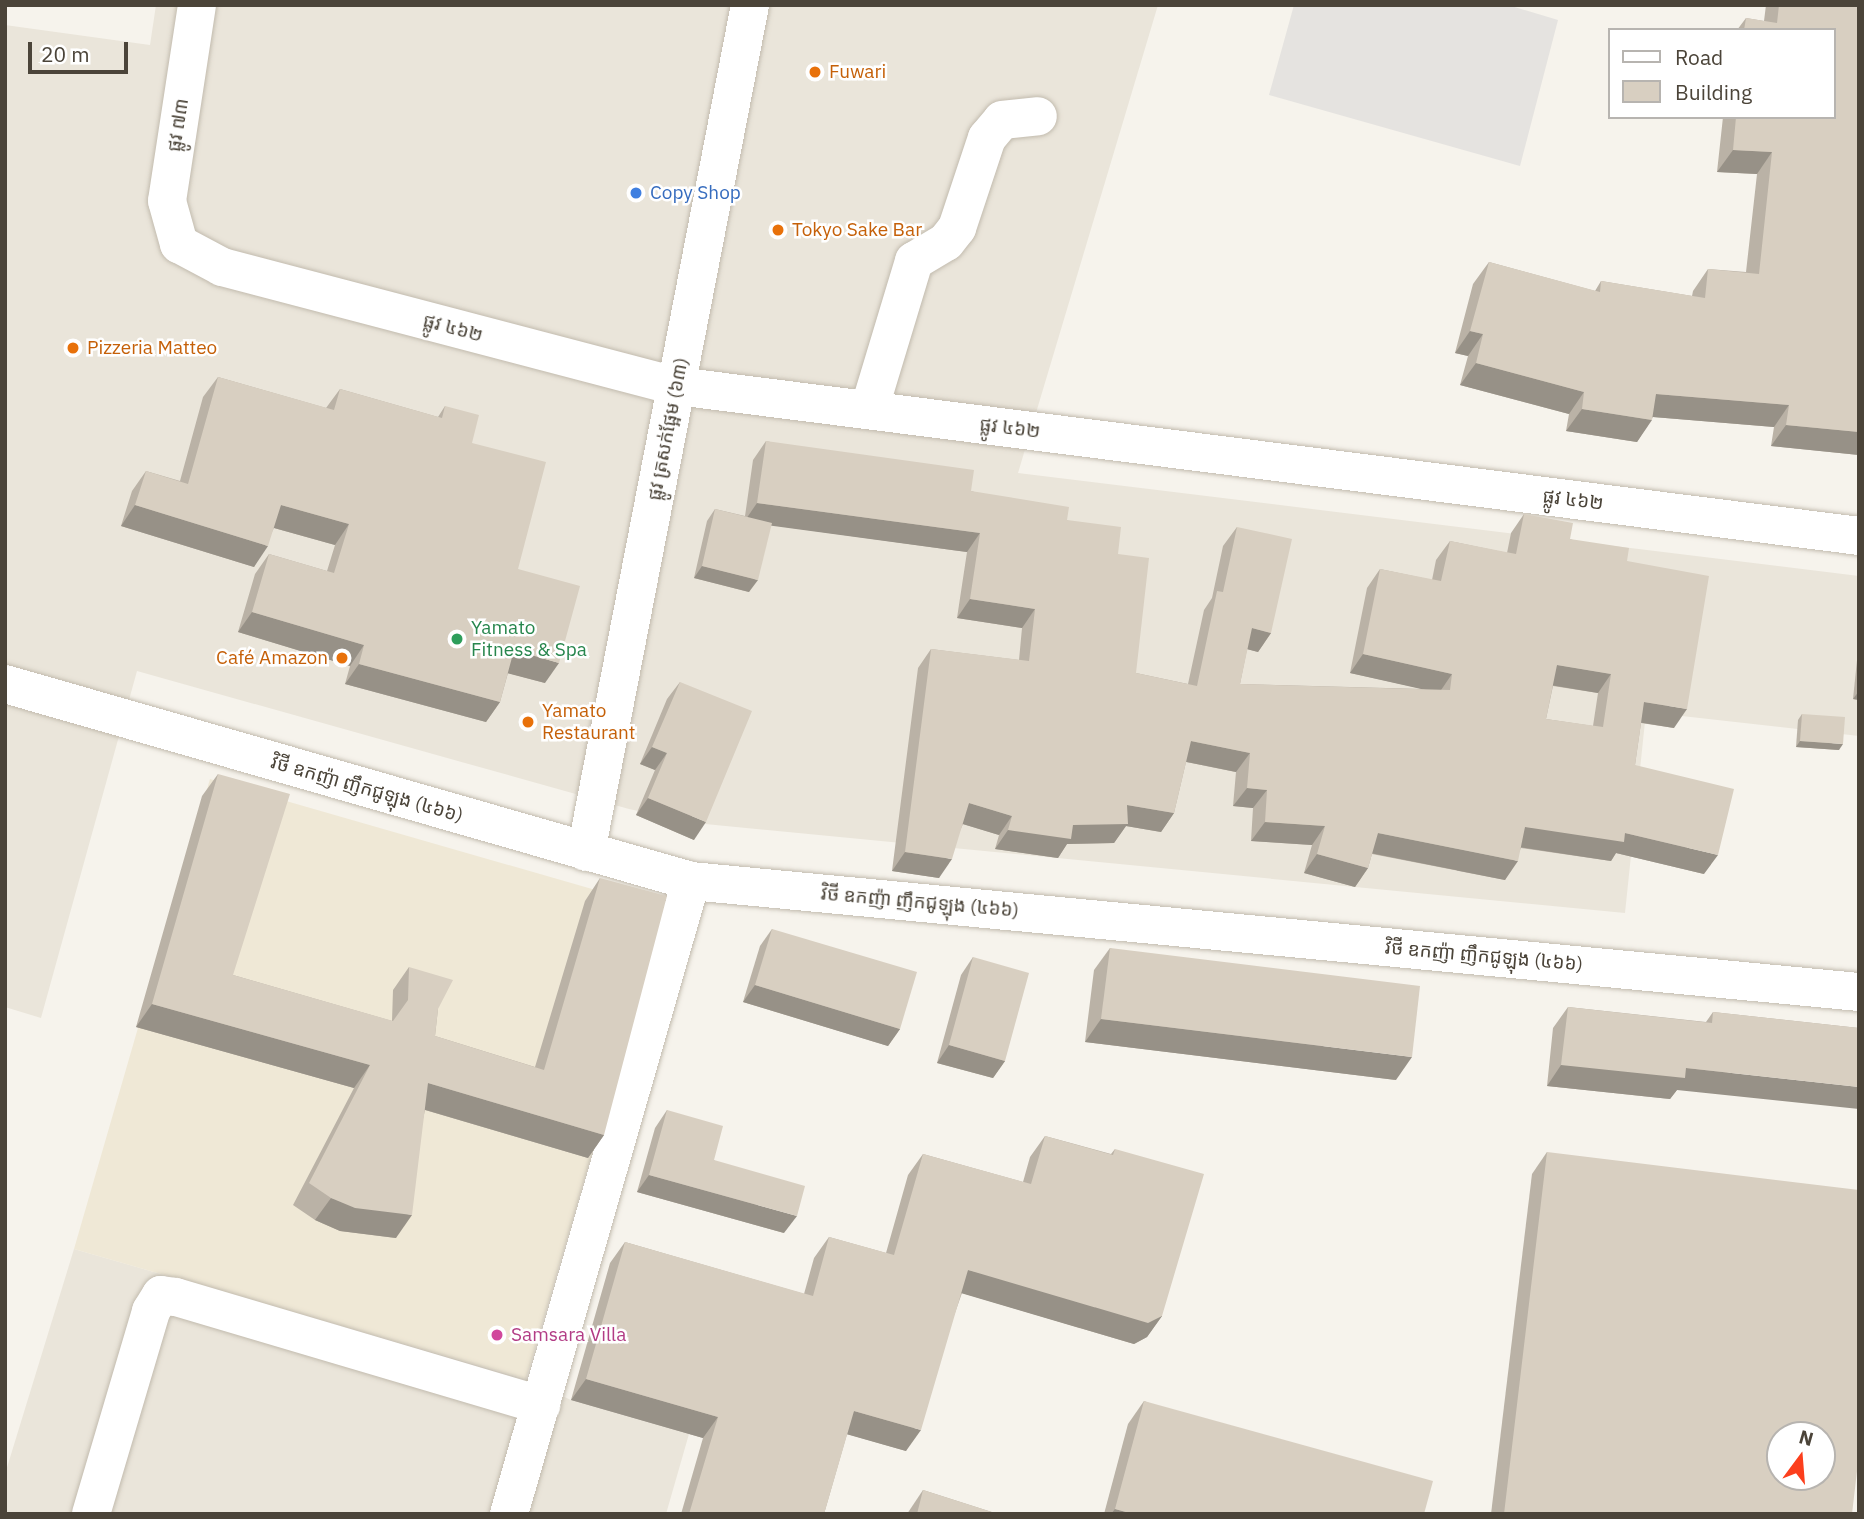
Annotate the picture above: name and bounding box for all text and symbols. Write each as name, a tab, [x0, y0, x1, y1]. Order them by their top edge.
scale bar	[32, 28, 131, 72]
legend	[1608, 28, 1836, 119]
text: 20 m	[41, 40, 90, 68]
text: Road	[1675, 43, 1723, 71]
place label: Fuwari	[829, 61, 886, 83]
marker: Fuwari	[807, 64, 823, 80]
text: Building	[1675, 78, 1752, 106]
street label: ផ្លូវ ៧៣	[163, 97, 193, 153]
place label: Copy Shop	[650, 182, 741, 204]
marker: Copy Shop	[628, 185, 644, 201]
place label: Tokyo Sake Bar	[792, 219, 922, 241]
marker: Tokyo Sake Bar	[770, 222, 786, 238]
street label: ផ្លូវ ៤៦២	[421, 309, 485, 347]
place label: Pizzeria Matteo	[87, 337, 217, 359]
marker: Pizzeria Matteo	[65, 340, 81, 356]
street label: ផ្លូវ ត្រសក់ផ្អែម (៦៣)	[643, 356, 693, 502]
street label: ផ្លូវ ៤៦២	[978, 413, 1042, 443]
street label: ផ្លូវ ៤៦២	[1541, 485, 1605, 515]
place label: Yamato Fitness & Spa	[471, 617, 587, 661]
marker: Yamato Fitness & Spa	[449, 631, 465, 647]
place label: Café Amazon	[216, 647, 328, 669]
marker: Café Amazon	[334, 650, 350, 666]
place label: Yamato Restaurant	[542, 700, 636, 744]
marker: Yamato Restaurant	[520, 714, 536, 730]
street label: វិថី ឧកញ៉ា ញឹកជូឡុង (៤៦៦)	[268, 751, 466, 827]
street label: វិថី ឧកញ៉ា ញឹកជូឡុង (៤៦៦)	[820, 882, 1020, 922]
street label: វិថី ឧកញ៉ា ញឹកជូឡុង (៤៦៦)	[1384, 936, 1584, 976]
place label: Samsara Villa	[511, 1324, 626, 1346]
marker: Samsara Villa	[489, 1327, 505, 1343]
north arrow	[1766, 1421, 1836, 1491]
text: N	[1796, 1424, 1816, 1451]

